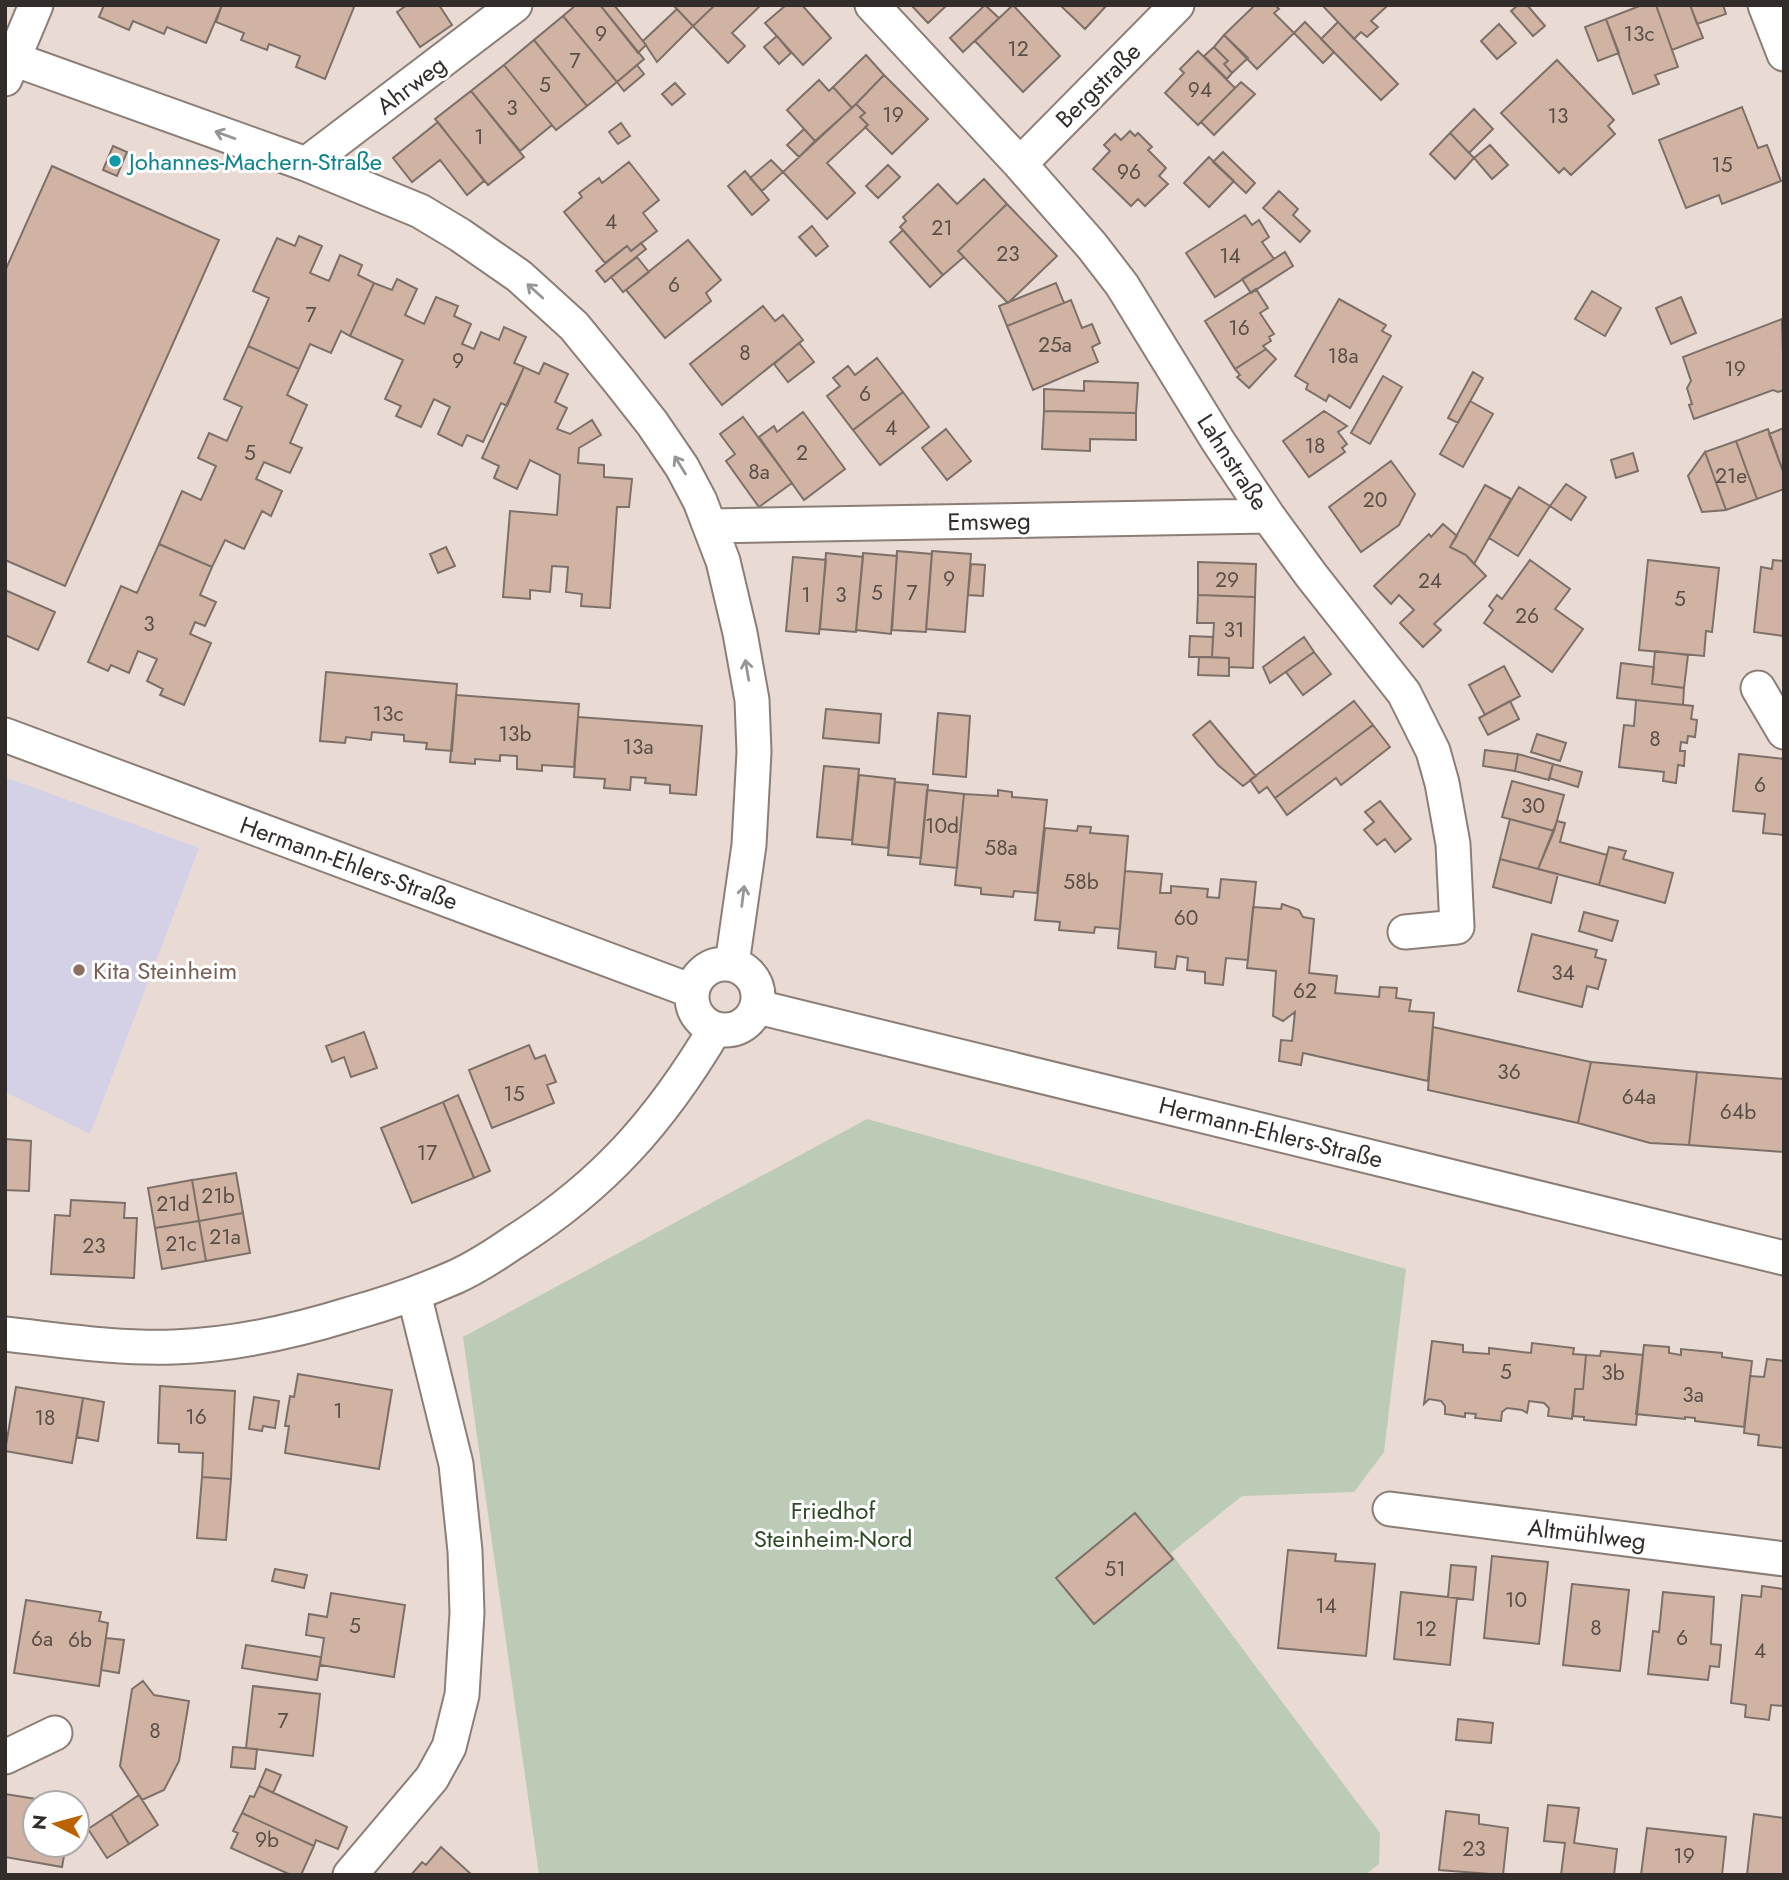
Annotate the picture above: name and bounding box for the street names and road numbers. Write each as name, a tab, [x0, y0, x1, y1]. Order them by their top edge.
street label: Bergstraße	[1047, 34, 1149, 136]
street label: Ahrweg	[369, 47, 453, 123]
street label: Lahnstraße	[1189, 407, 1277, 517]
street label: Emsweg	[947, 503, 1031, 539]
street label: Hermann-Ehlers-Straße	[235, 807, 463, 919]
street label: Hermann-Ehlers-Straße	[1155, 1087, 1387, 1177]
street label: Altmühlweg	[1526, 1509, 1648, 1559]

